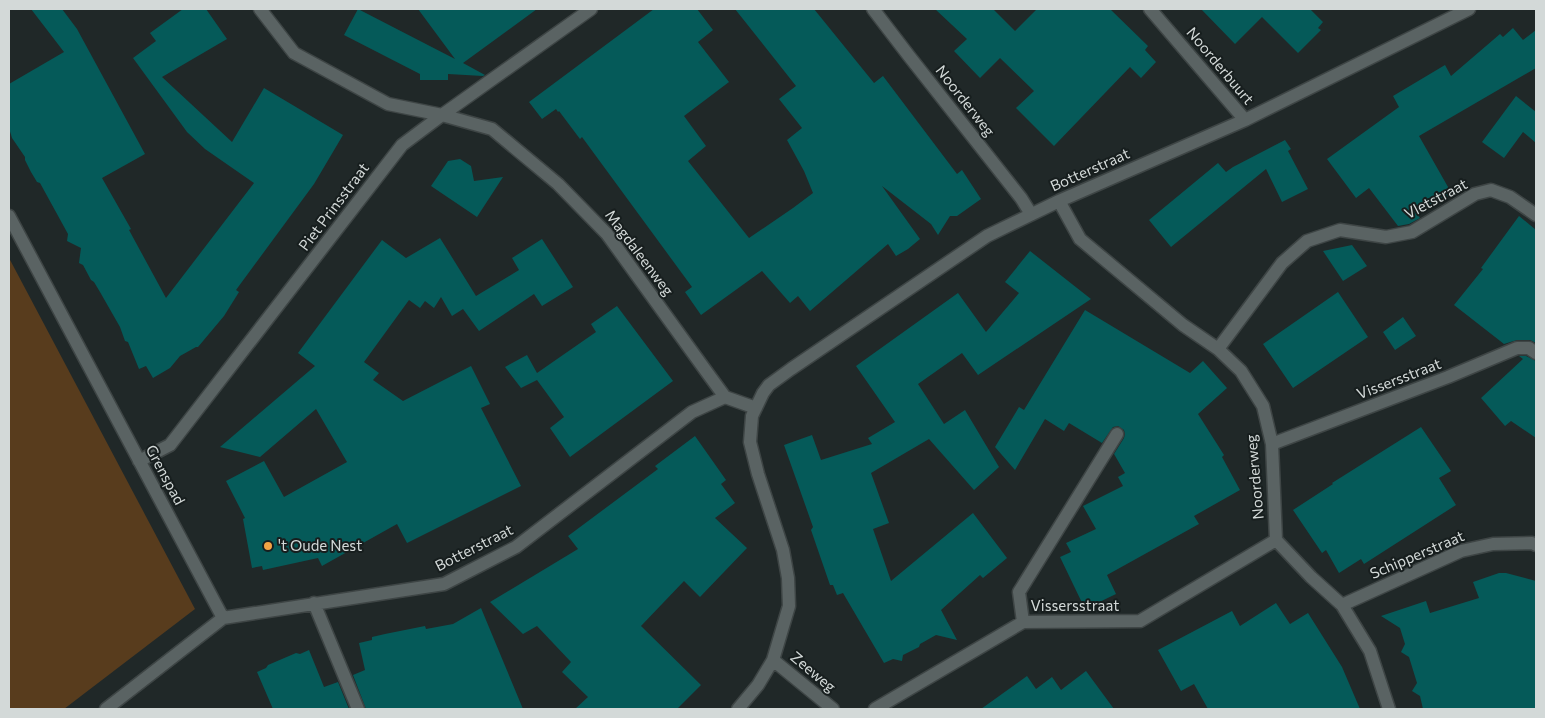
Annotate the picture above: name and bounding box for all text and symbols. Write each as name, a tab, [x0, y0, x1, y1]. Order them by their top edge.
street label: Noorderbuurt	[1183, 23, 1258, 108]
street label: Noorderweg	[932, 61, 999, 140]
street label: Botterstraat	[1047, 144, 1132, 195]
street label: Piet Prinsstraat	[294, 159, 372, 254]
street label: Vletstraat	[1401, 174, 1470, 222]
street label: Magdaleenweg	[602, 206, 678, 299]
street label: Vissersstraat	[1354, 354, 1443, 402]
street label: Noorderweg	[1241, 434, 1267, 520]
street label: Grenspad	[143, 441, 189, 508]
street label: Botterstraat	[432, 520, 515, 574]
street label: Schipperstraat	[1367, 526, 1466, 582]
place label: 't Oude Nest	[278, 536, 362, 554]
marker: 't Oude Nest	[262, 540, 274, 552]
street label: Vissersstraat	[1031, 596, 1119, 614]
street label: Zeeweg	[787, 647, 840, 695]

